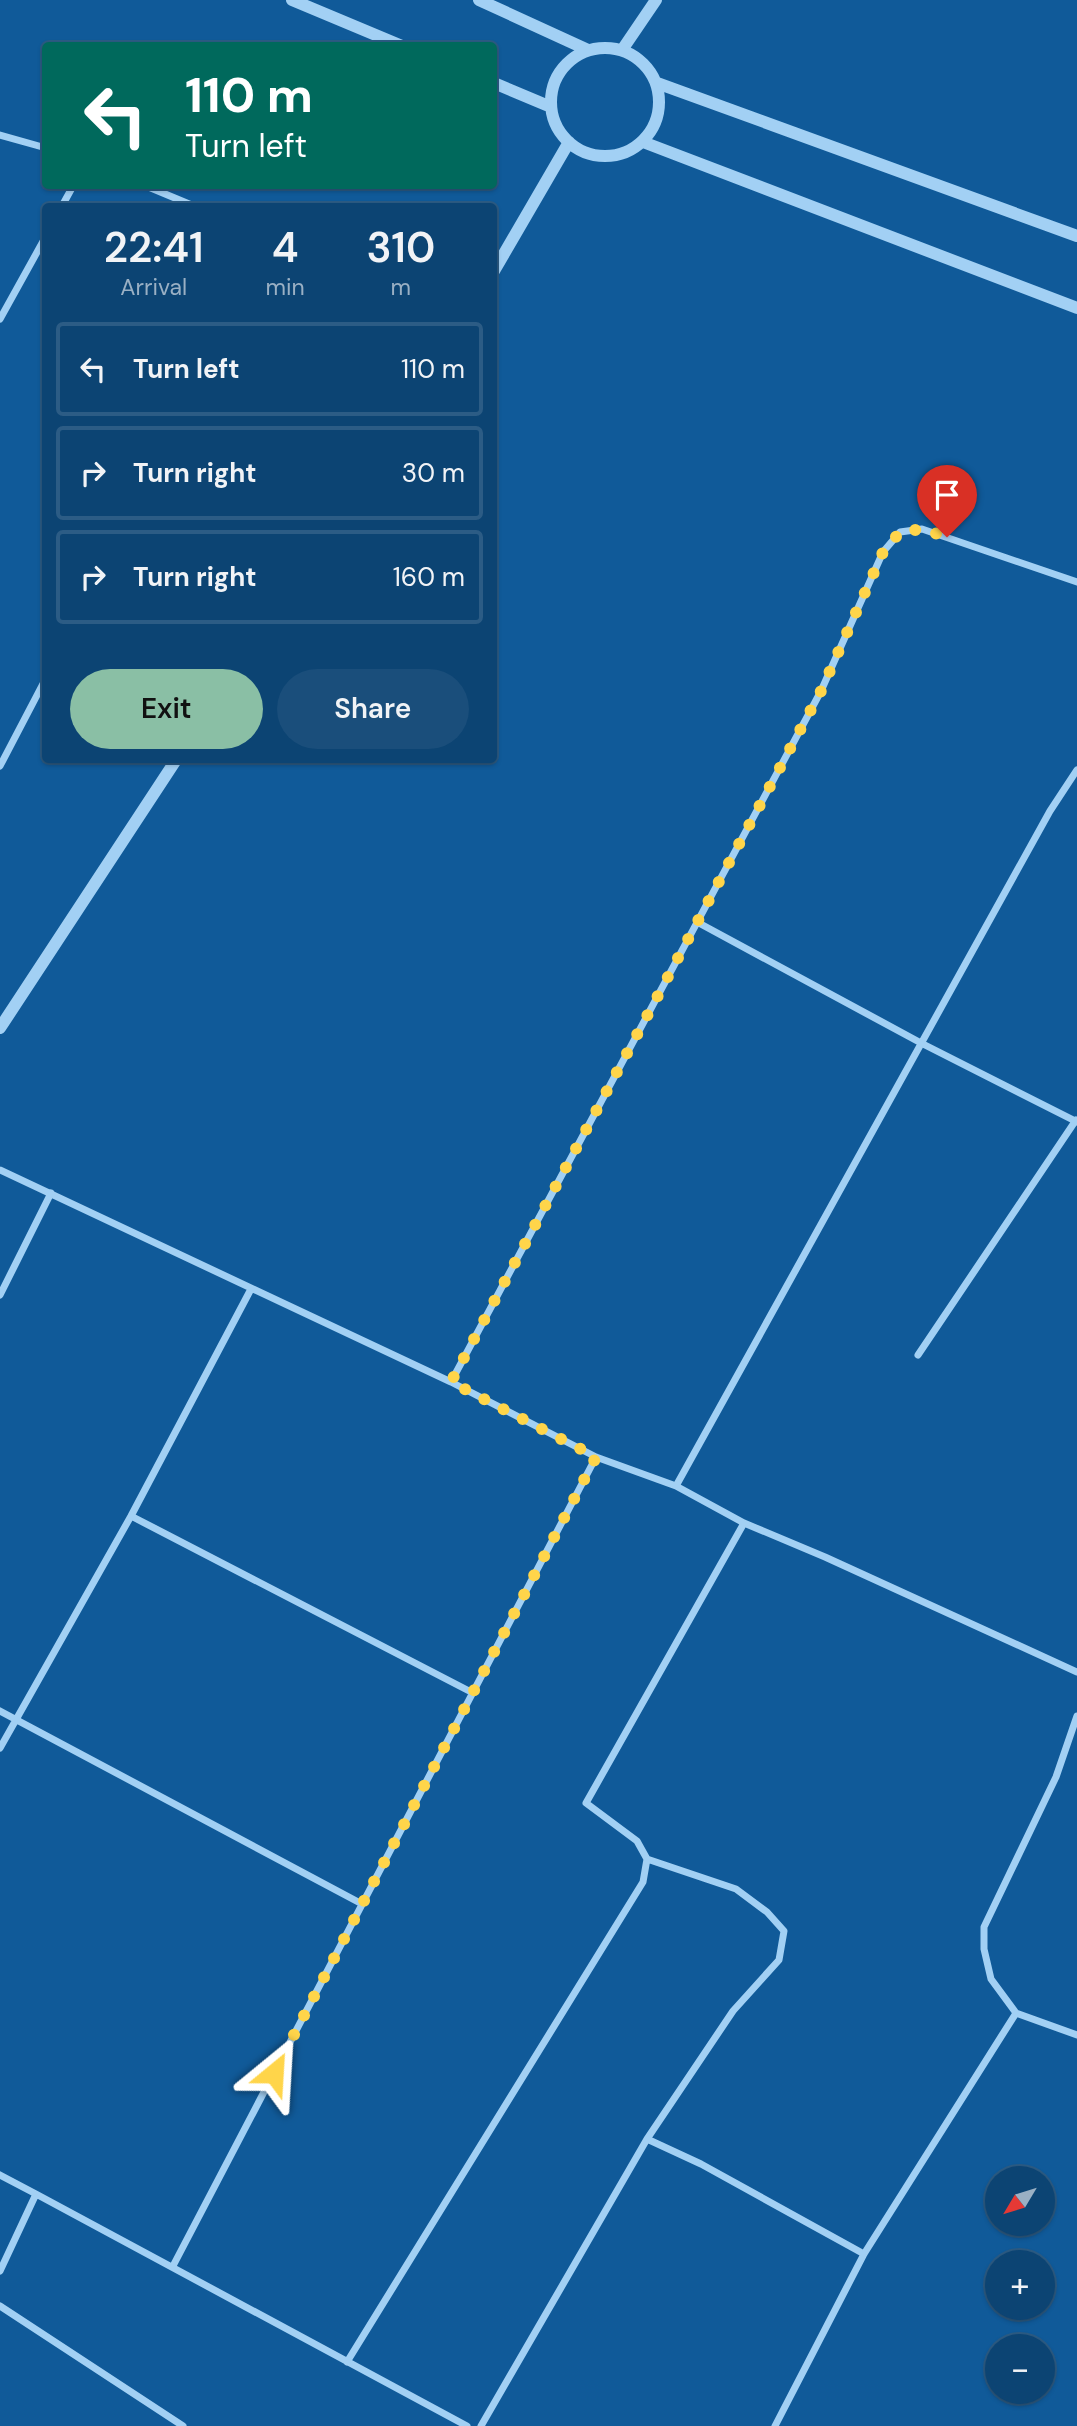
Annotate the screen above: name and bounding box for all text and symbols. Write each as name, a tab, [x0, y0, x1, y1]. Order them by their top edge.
text: 110 m	[185, 63, 313, 127]
icon: left	[70, 70, 161, 161]
text: Turn left	[185, 125, 307, 167]
text: 22:41	[104, 220, 204, 275]
text: 4	[272, 220, 299, 275]
text: 310	[367, 220, 435, 275]
text: Arrival	[120, 272, 187, 302]
text: min	[266, 272, 305, 302]
text: m	[391, 272, 411, 302]
icon: left	[74, 350, 112, 388]
text: Turn left	[133, 352, 240, 386]
text: 110 m	[401, 352, 465, 386]
icon: right	[74, 454, 112, 492]
text: Turn right	[133, 456, 257, 490]
text: 30 m	[402, 456, 465, 490]
pin	[917, 465, 977, 537]
icon: arrive	[928, 476, 966, 514]
icon: right	[74, 558, 112, 596]
text: Turn right	[133, 560, 257, 594]
text: 160 m	[393, 560, 465, 594]
button: Exit	[70, 669, 263, 749]
button: Share	[277, 669, 469, 749]
position arrow	[237, 2036, 311, 2110]
north arrow	[985, 2166, 1055, 2236]
map controls	[985, 2166, 1055, 2404]
button: +	[985, 2250, 1055, 2320]
button: −	[985, 2334, 1055, 2404]

